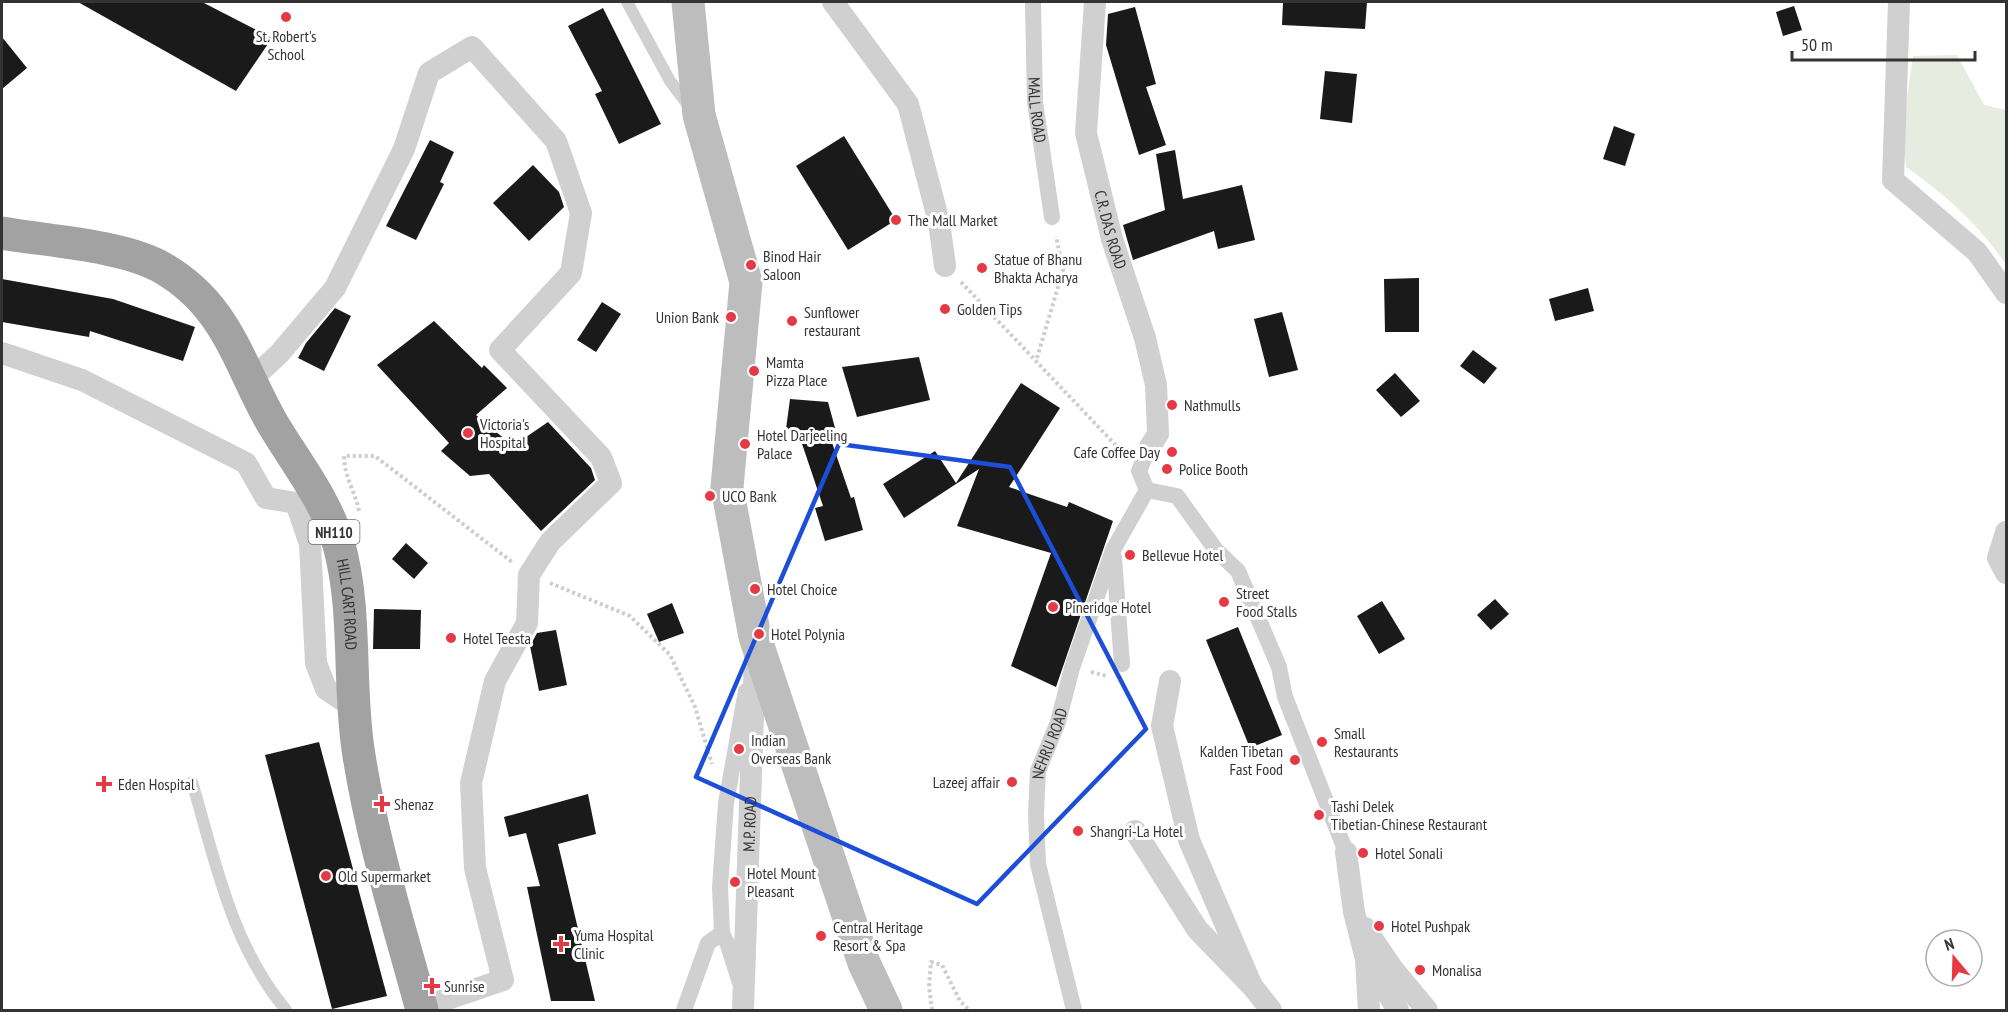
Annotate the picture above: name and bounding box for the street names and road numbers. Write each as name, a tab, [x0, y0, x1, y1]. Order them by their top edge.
street label: MALL ROAD	[1025, 77, 1051, 144]
street label: C.R. DAS ROAD	[1090, 188, 1131, 271]
road number: NH110	[308, 520, 360, 544]
street label: HILL CART ROAD	[333, 557, 362, 650]
street label: NEHRU ROAD	[1028, 706, 1071, 780]
street label: M.P. ROAD	[738, 796, 760, 852]

